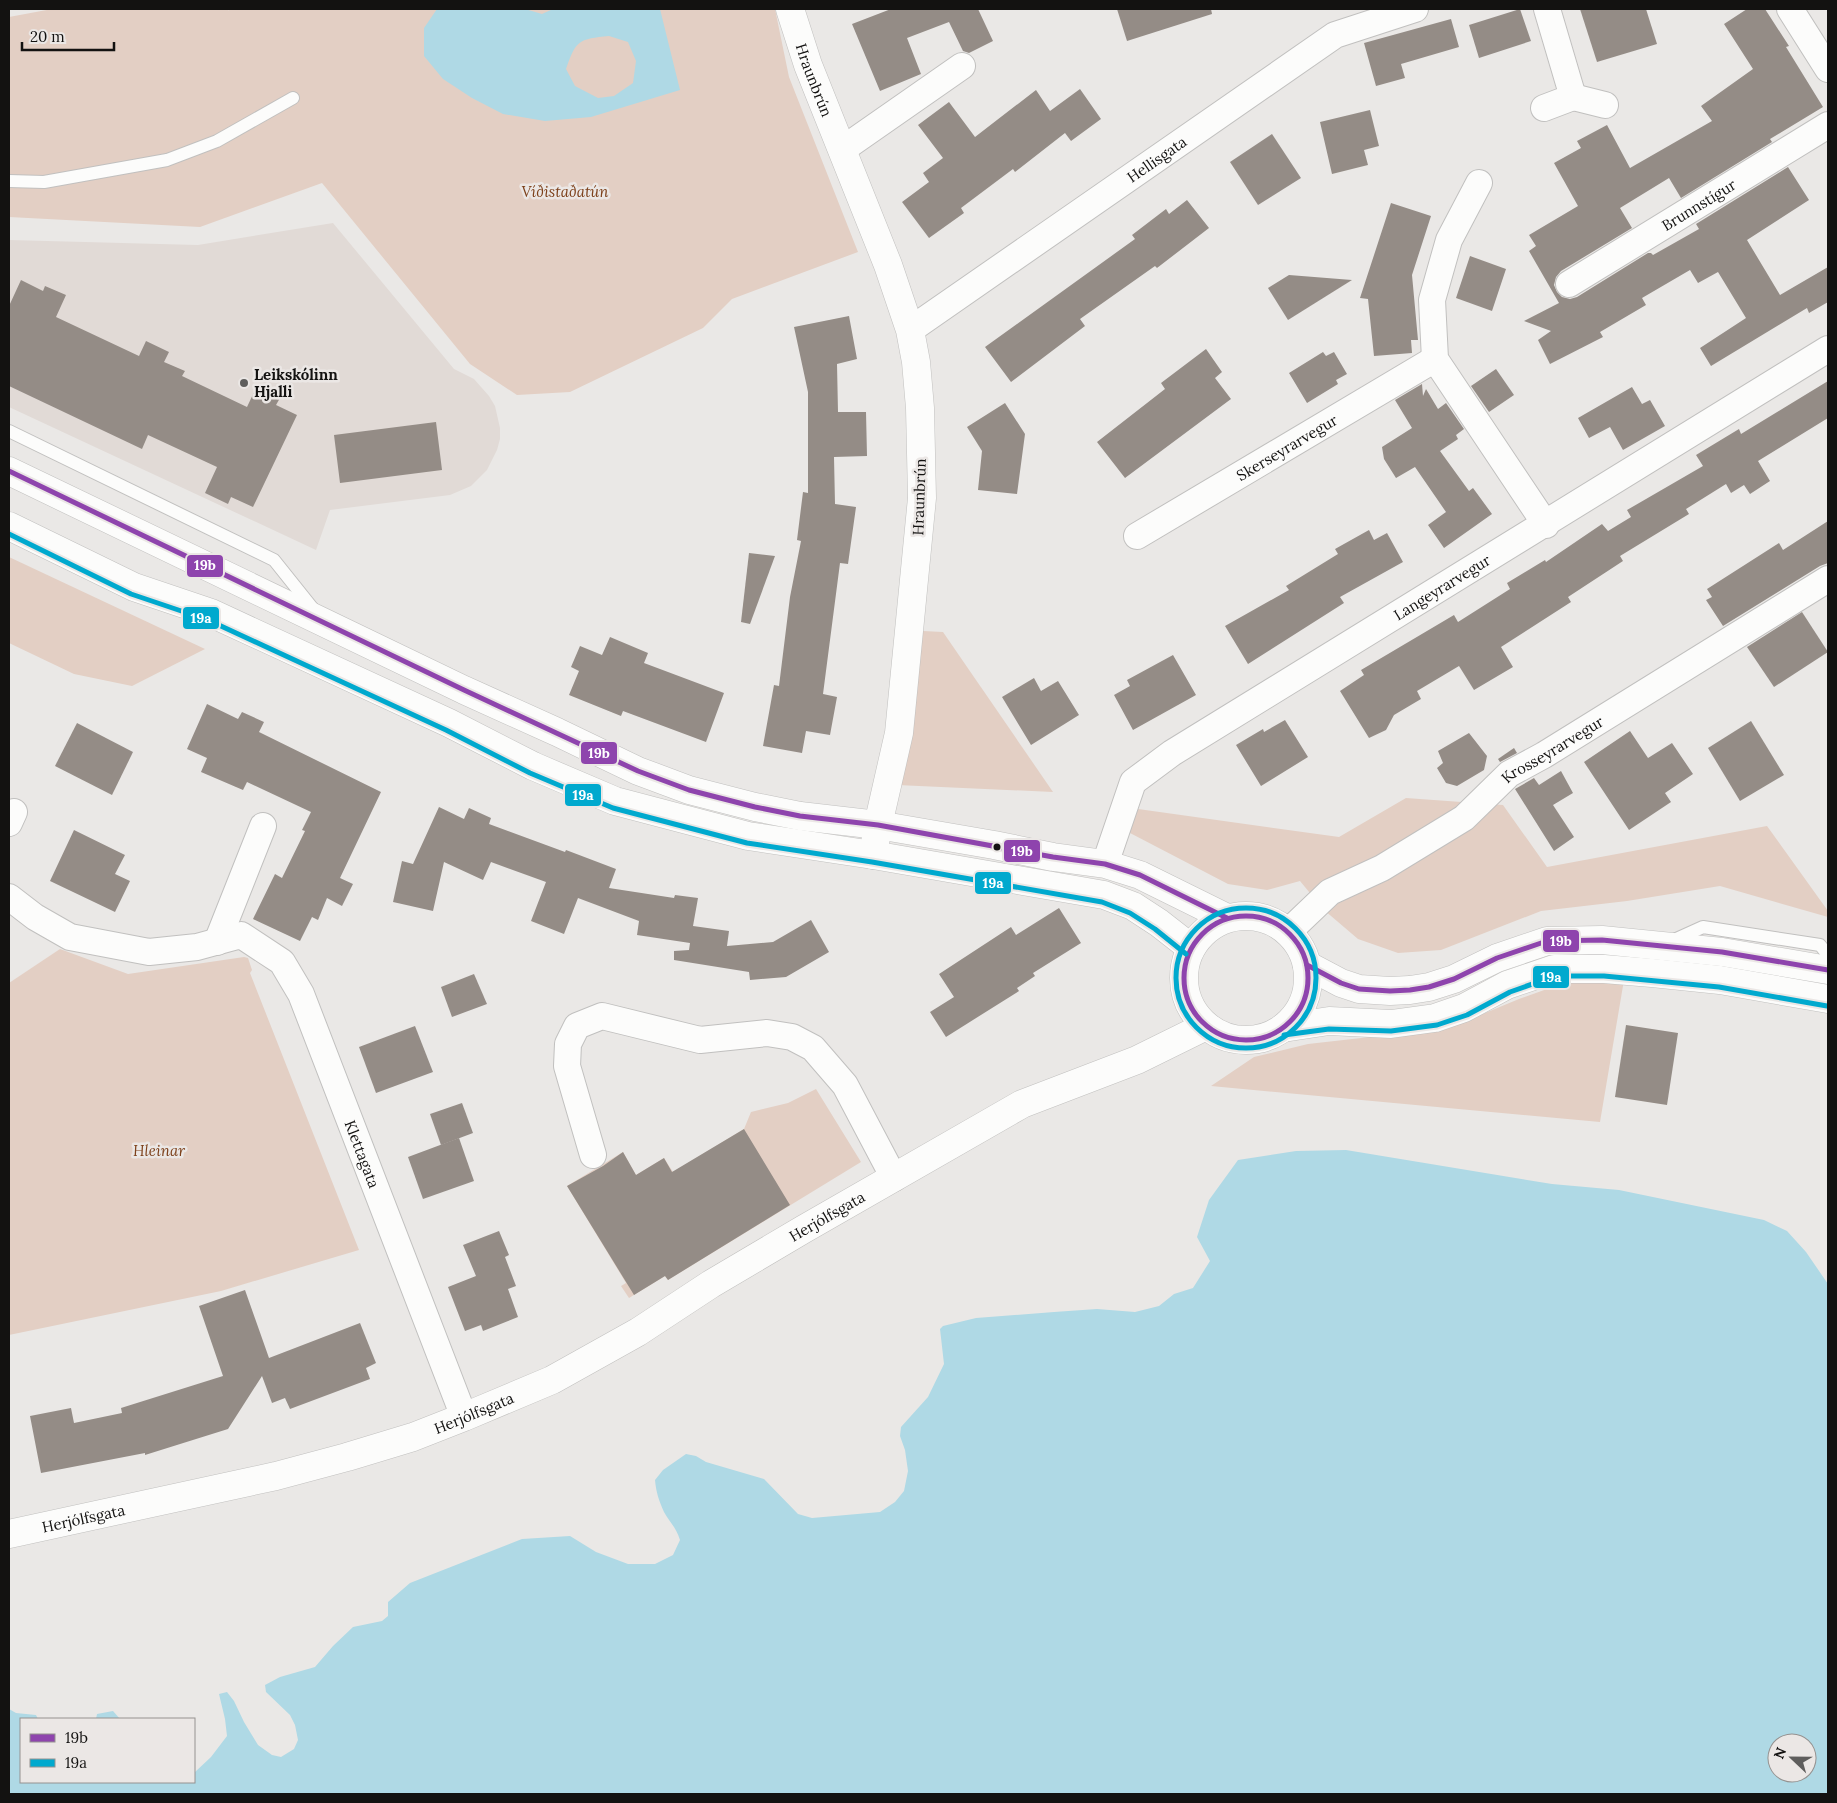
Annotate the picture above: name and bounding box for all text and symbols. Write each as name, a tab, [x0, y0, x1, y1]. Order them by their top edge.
scale bar	[22, 20, 115, 52]
text: 20 m	[30, 27, 65, 46]
street label: Hraunbrún	[792, 41, 837, 119]
street label: Hellisgata	[1123, 131, 1190, 186]
street label: Brunnstígur	[1658, 174, 1740, 234]
park label: Víðistaðatún	[522, 182, 609, 201]
place label: Leikskólinn Hjalli	[254, 365, 338, 401]
marker: Leikskólinn Hjalli	[238, 377, 250, 389]
street label: Skerseyrarvegur	[1233, 410, 1341, 484]
street label: Hraunbrún	[908, 458, 930, 536]
street label: Langeyrarvegur	[1390, 550, 1494, 624]
line badge: 19b	[186, 554, 224, 578]
text: 19b	[194, 556, 216, 574]
line badge: 19a	[182, 606, 220, 630]
text: 19a	[190, 609, 212, 627]
street label: Krosseyrarvegur	[1497, 711, 1607, 786]
line badge: 19b	[580, 741, 618, 765]
text: 19b	[588, 744, 610, 762]
line badge: 19a	[564, 783, 602, 807]
text: 19a	[572, 786, 594, 804]
line badge: 19b	[1003, 839, 1041, 863]
unlabelled marker	[992, 842, 1002, 852]
text: 19b	[1011, 842, 1033, 860]
line badge: 19a	[974, 871, 1012, 895]
text: 19a	[982, 874, 1004, 892]
line badge: 19b	[1542, 929, 1580, 953]
text: 19b	[1550, 932, 1572, 950]
line badge: 19a	[1532, 965, 1570, 989]
text: 19a	[1540, 968, 1562, 986]
street label: Klettagata	[341, 1117, 384, 1191]
park label: Hleinar	[133, 1141, 185, 1160]
street label: Herjólfsgata	[785, 1187, 868, 1245]
street label: Herjólfsgata	[431, 1388, 516, 1437]
street label: Herjólfsgata	[40, 1500, 127, 1536]
legend	[20, 1718, 195, 1783]
text: 19b	[65, 1728, 88, 1747]
north arrow	[1767, 1733, 1817, 1783]
text: N	[1770, 1745, 1790, 1762]
text: 19a	[65, 1753, 87, 1772]

